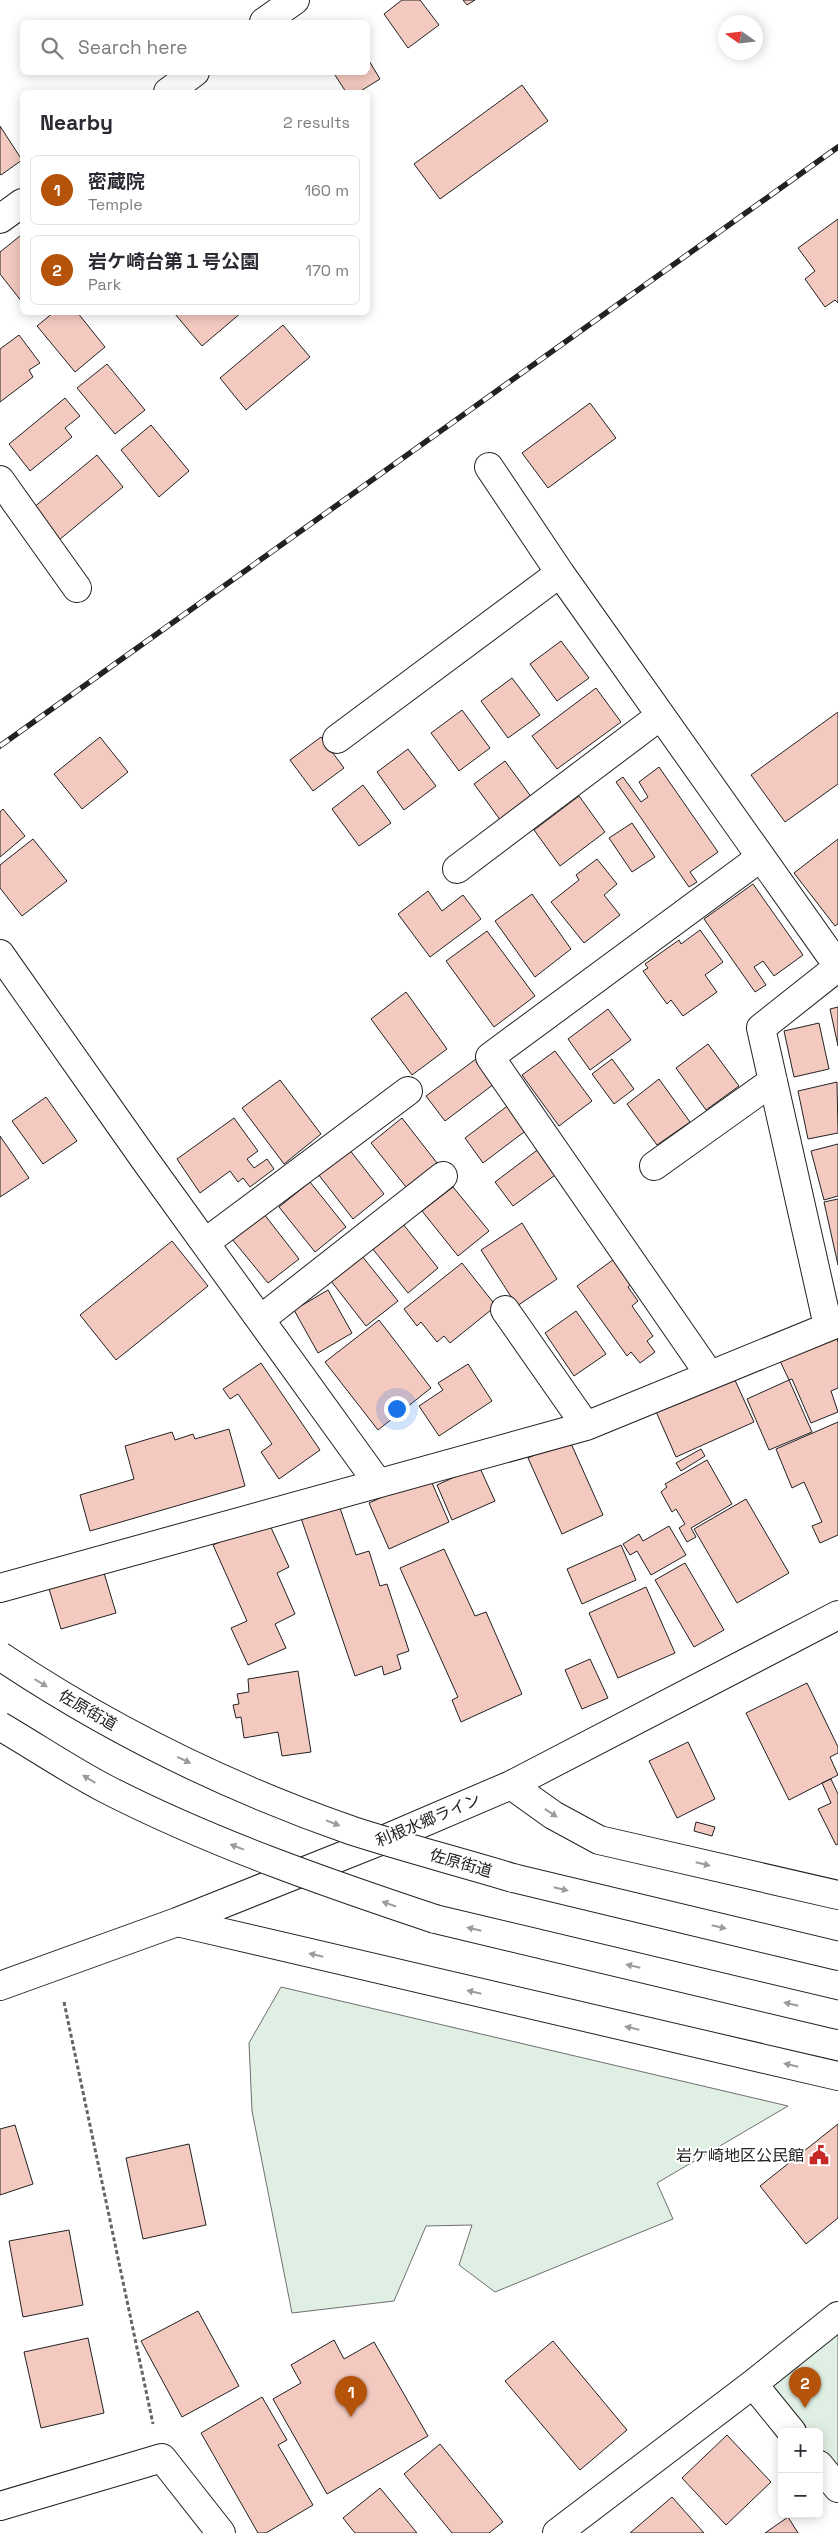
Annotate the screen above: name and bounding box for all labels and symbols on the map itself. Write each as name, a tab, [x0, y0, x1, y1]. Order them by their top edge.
north arrow	[718, 15, 763, 60]
your location	[384, 1396, 410, 1422]
one-way arrow	[34, 1678, 47, 1687]
street label: 佐原街道	[55, 1685, 121, 1735]
one-way arrow	[177, 1756, 191, 1764]
one-way arrow	[83, 1775, 96, 1784]
street label: 利根水郷ライン	[372, 1788, 484, 1852]
one-way arrow	[544, 1808, 558, 1818]
one-way arrow	[326, 1820, 341, 1827]
one-way arrow	[229, 1843, 244, 1850]
street label: 佐原街道	[427, 1844, 495, 1882]
one-way arrow	[696, 1860, 711, 1868]
one-way arrow	[553, 1885, 568, 1893]
one-way arrow	[381, 1900, 396, 1908]
one-way arrow	[711, 1923, 726, 1931]
one-way arrow	[467, 1925, 482, 1933]
one-way arrow	[308, 1951, 323, 1959]
one-way arrow	[625, 1962, 640, 1970]
one-way arrow	[466, 1988, 481, 1996]
one-way arrow	[783, 2000, 798, 2008]
one-way arrow	[625, 2024, 640, 2032]
one-way arrow	[783, 2061, 798, 2069]
public building icon: 岩ケ崎地区公民館	[808, 2144, 830, 2166]
place label: 岩ケ崎地区公民館	[676, 2145, 804, 2166]
pin: 2	[789, 2367, 821, 2408]
pin: 1	[335, 2376, 367, 2417]

